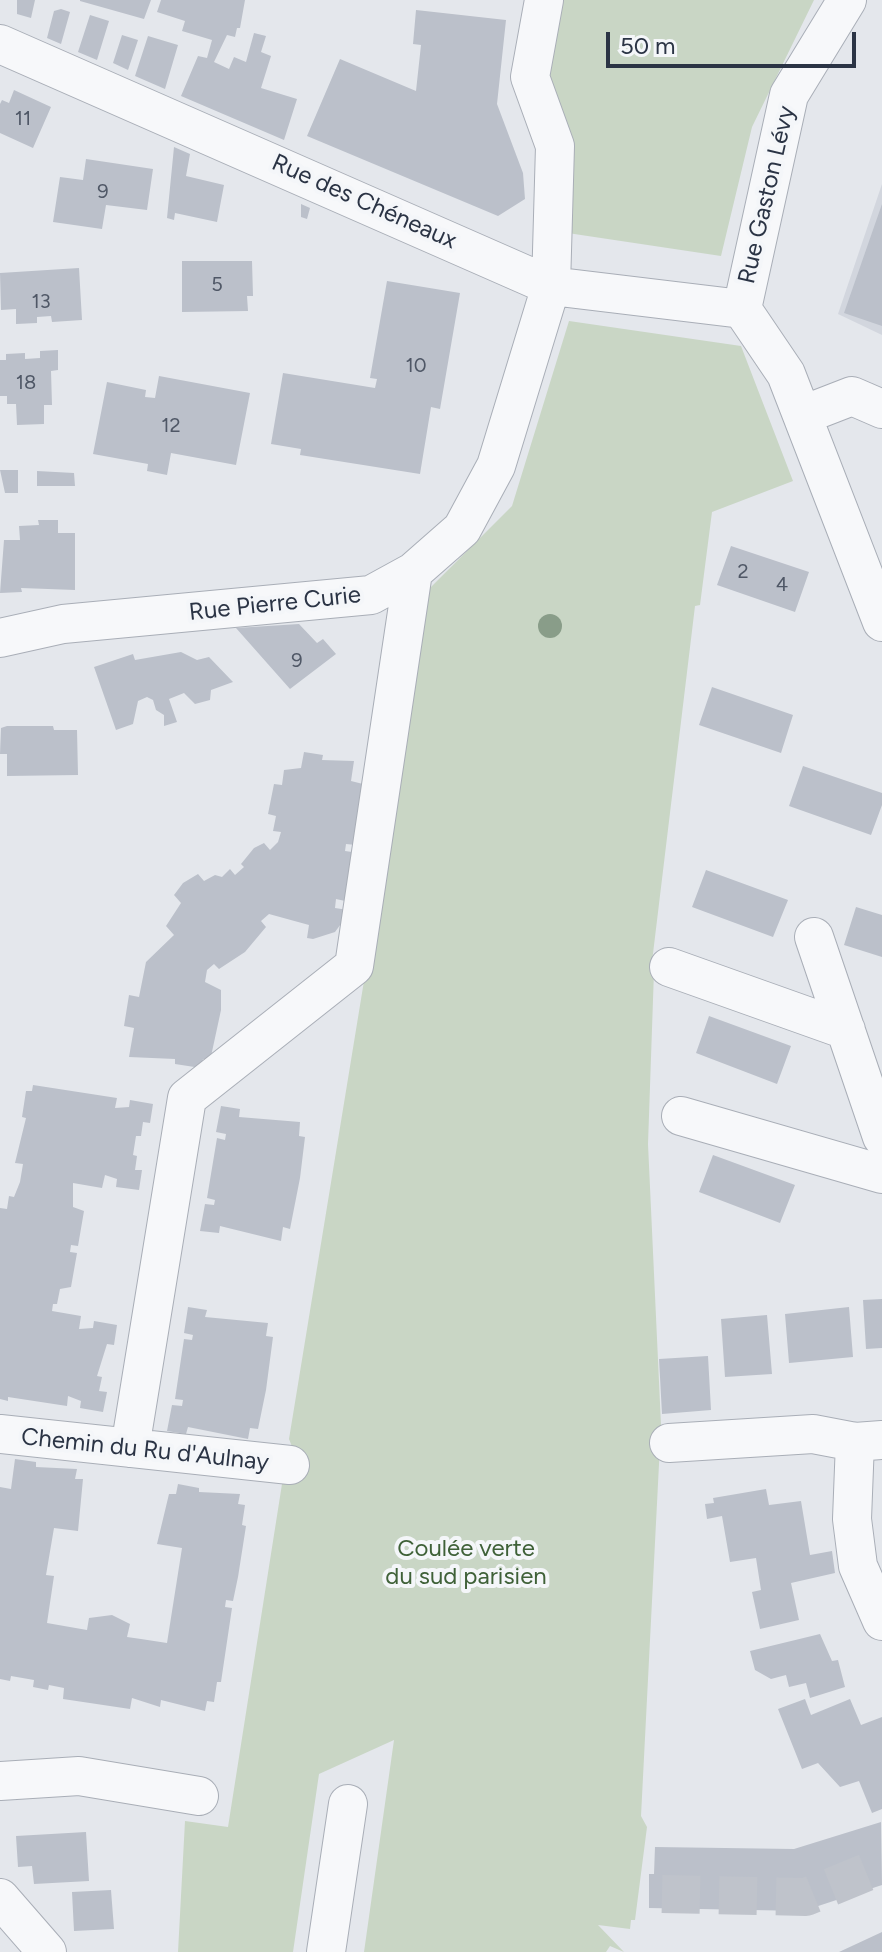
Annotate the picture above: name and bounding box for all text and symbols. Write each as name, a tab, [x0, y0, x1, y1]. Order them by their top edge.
scale bar	[610, 16, 860, 66]
text: 50 m	[620, 31, 676, 60]
street label: Rue Gaston Lévy	[733, 103, 801, 287]
house number: 11	[15, 107, 31, 131]
street label: Rue des Chéneaux	[267, 148, 461, 256]
house number: 9	[97, 180, 109, 204]
house number: 5	[211, 273, 223, 297]
house number: 13	[31, 290, 51, 314]
house number: 10	[405, 354, 427, 378]
house number: 18	[16, 371, 36, 395]
house number: 12	[161, 414, 181, 438]
house number: 2	[737, 560, 749, 584]
house number: 4	[776, 573, 788, 597]
street label: Rue Pierre Curie	[188, 581, 362, 627]
house number: 9	[291, 649, 303, 673]
street label: Chemin du Ru d'Aulnay	[20, 1423, 270, 1477]
park label: Coulée verte du sud parisien	[385, 1535, 547, 1591]

